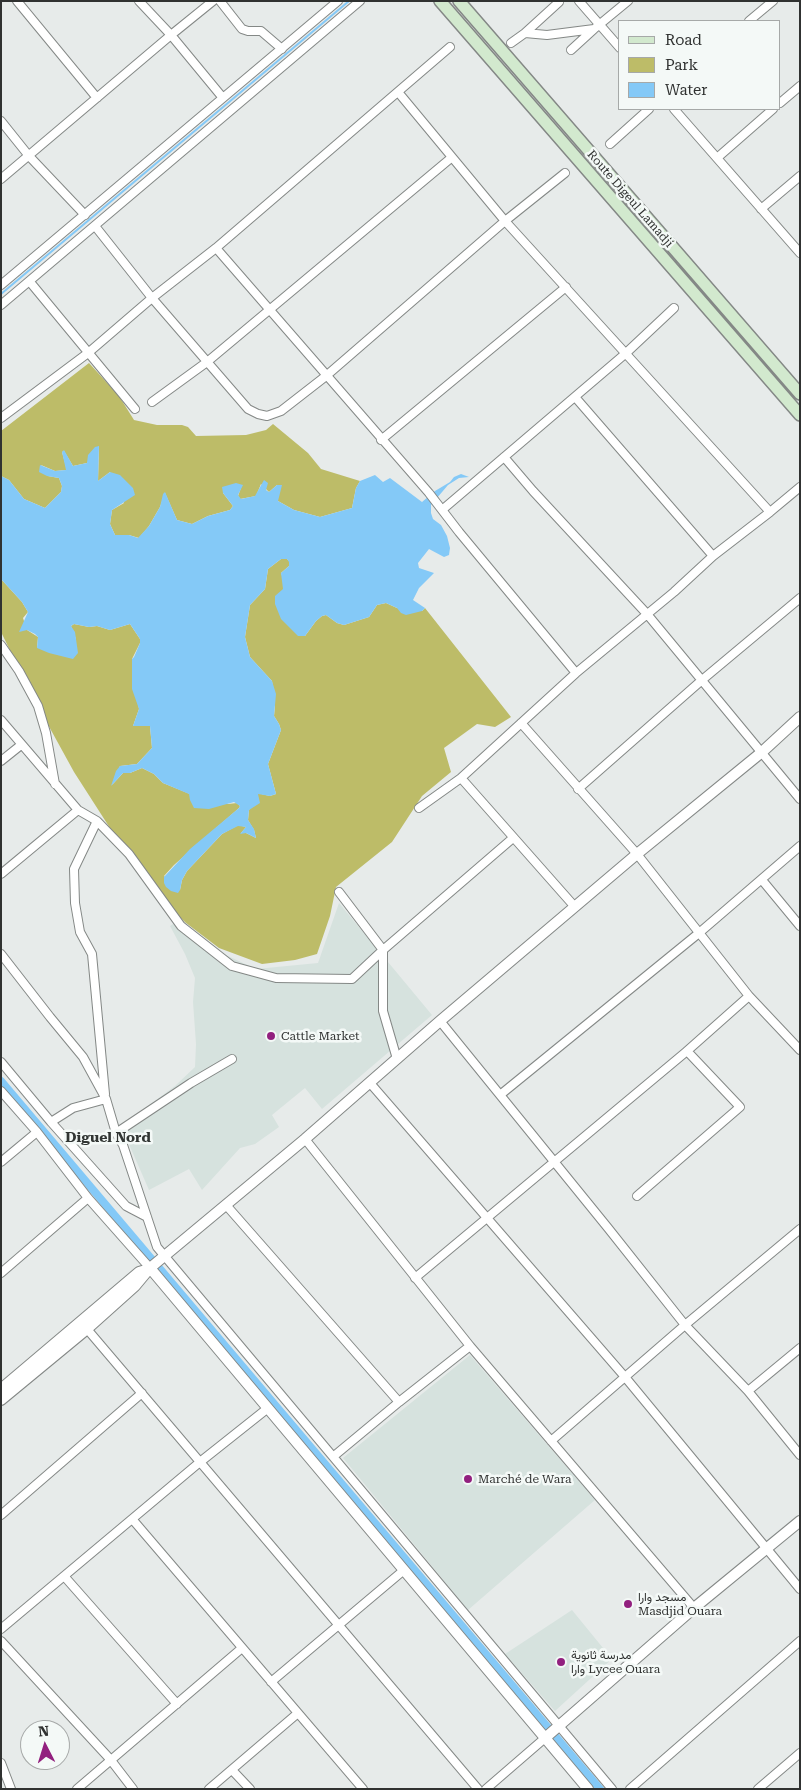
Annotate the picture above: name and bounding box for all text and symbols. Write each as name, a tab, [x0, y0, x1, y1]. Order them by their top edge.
legend	[618, 20, 781, 110]
text: Road	[665, 31, 702, 49]
text: Park	[665, 56, 698, 74]
text: Water	[665, 81, 707, 99]
street label: Route Digeul Lamadji	[584, 148, 676, 250]
place label: Cattle Market	[281, 1029, 359, 1043]
marker: Cattle Market	[265, 1030, 277, 1042]
district label: Diguel Nord	[65, 1130, 151, 1146]
place label: Marché de Wara	[478, 1472, 572, 1486]
marker: Marché de Wara	[462, 1473, 474, 1485]
place label: مسجد وارا Masdjid Ouara	[638, 1590, 722, 1618]
marker: مسجد وارا Masdjid Ouara	[622, 1598, 634, 1610]
place label: مدرسة ثانوية وارا Lycee Ouara	[571, 1648, 660, 1676]
marker: مدرسة ثانوية وارا Lycee Ouara	[555, 1656, 567, 1668]
north arrow	[20, 1720, 70, 1770]
text: N	[38, 1723, 50, 1739]

